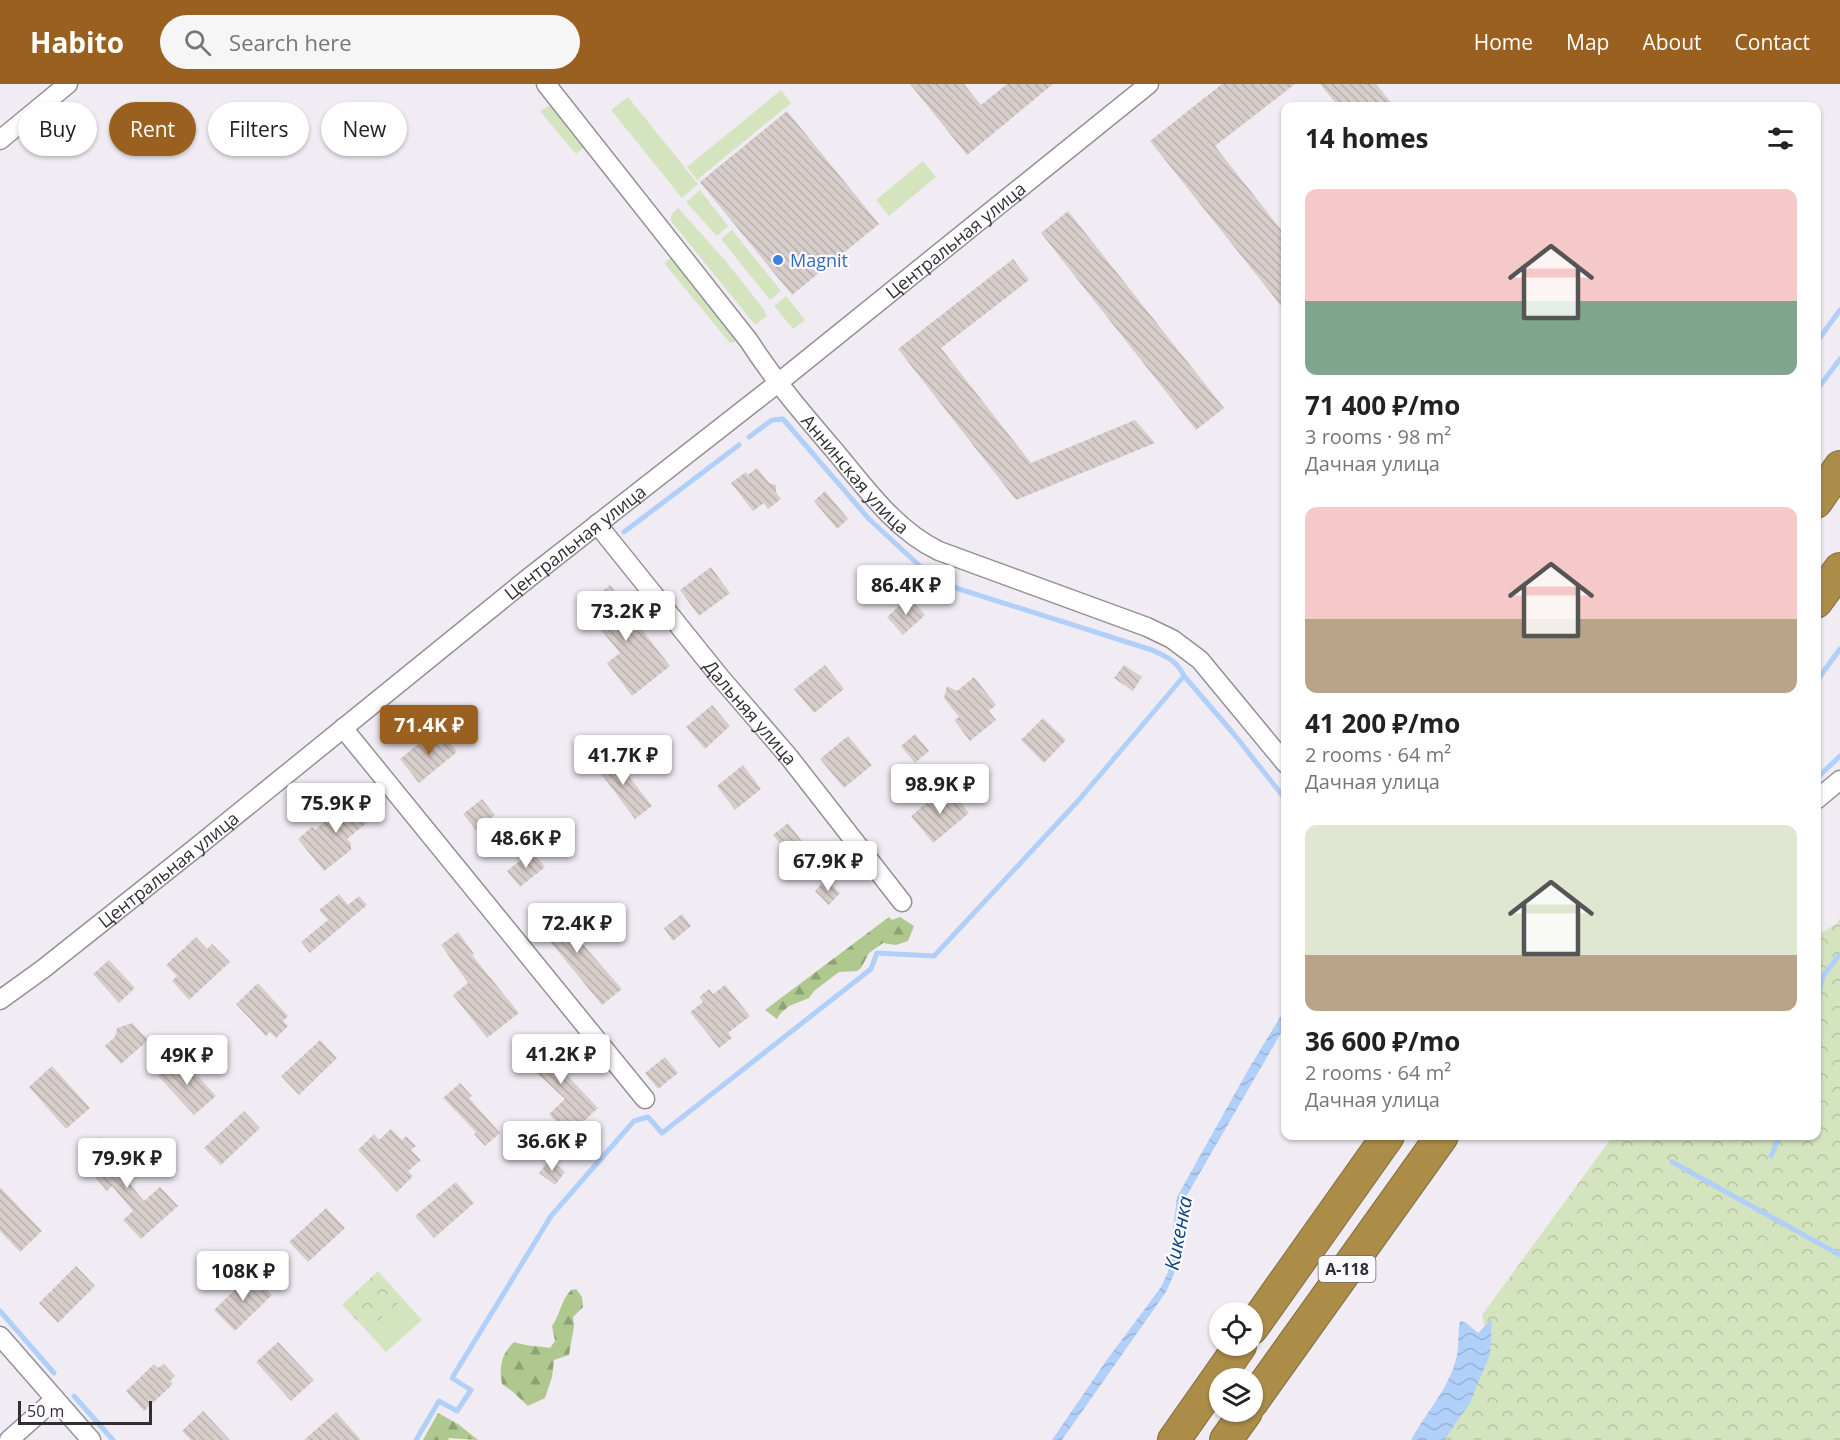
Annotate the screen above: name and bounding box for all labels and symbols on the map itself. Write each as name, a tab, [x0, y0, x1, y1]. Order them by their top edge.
street label: Центральная улица	[880, 176, 1031, 304]
place label: Magnit	[790, 248, 848, 272]
marker: Magnit	[771, 253, 785, 267]
street label: Аннинская улица	[797, 409, 914, 539]
street label: Центральная улица	[499, 479, 650, 605]
pin: 86.4K ₽	[851, 565, 961, 616]
pin: 73.2K ₽	[571, 591, 681, 642]
street label: Дальняя улица	[699, 655, 803, 770]
pin: 71.4K ₽	[374, 705, 484, 756]
pin: 41.7K ₽	[568, 735, 678, 786]
pin: 98.9K ₽	[885, 764, 995, 815]
pin: 75.9K ₽	[281, 783, 391, 834]
street label: Центральная улица	[93, 806, 243, 933]
pin: 48.6K ₽	[471, 818, 581, 869]
pin: 67.9K ₽	[773, 841, 883, 892]
pin: 72.4K ₽	[522, 903, 632, 954]
pin: 41.2K ₽	[506, 1034, 616, 1085]
pin: 49K ₽	[145, 1035, 229, 1086]
pin: 36.6K ₽	[497, 1121, 607, 1172]
pin: 79.9K ₽	[72, 1138, 182, 1189]
water label: Кикенка	[1158, 1194, 1198, 1272]
pin: 108K ₽	[194, 1251, 292, 1302]
road number: А-118	[1318, 1256, 1376, 1282]
scale bar	[18, 1398, 152, 1426]

